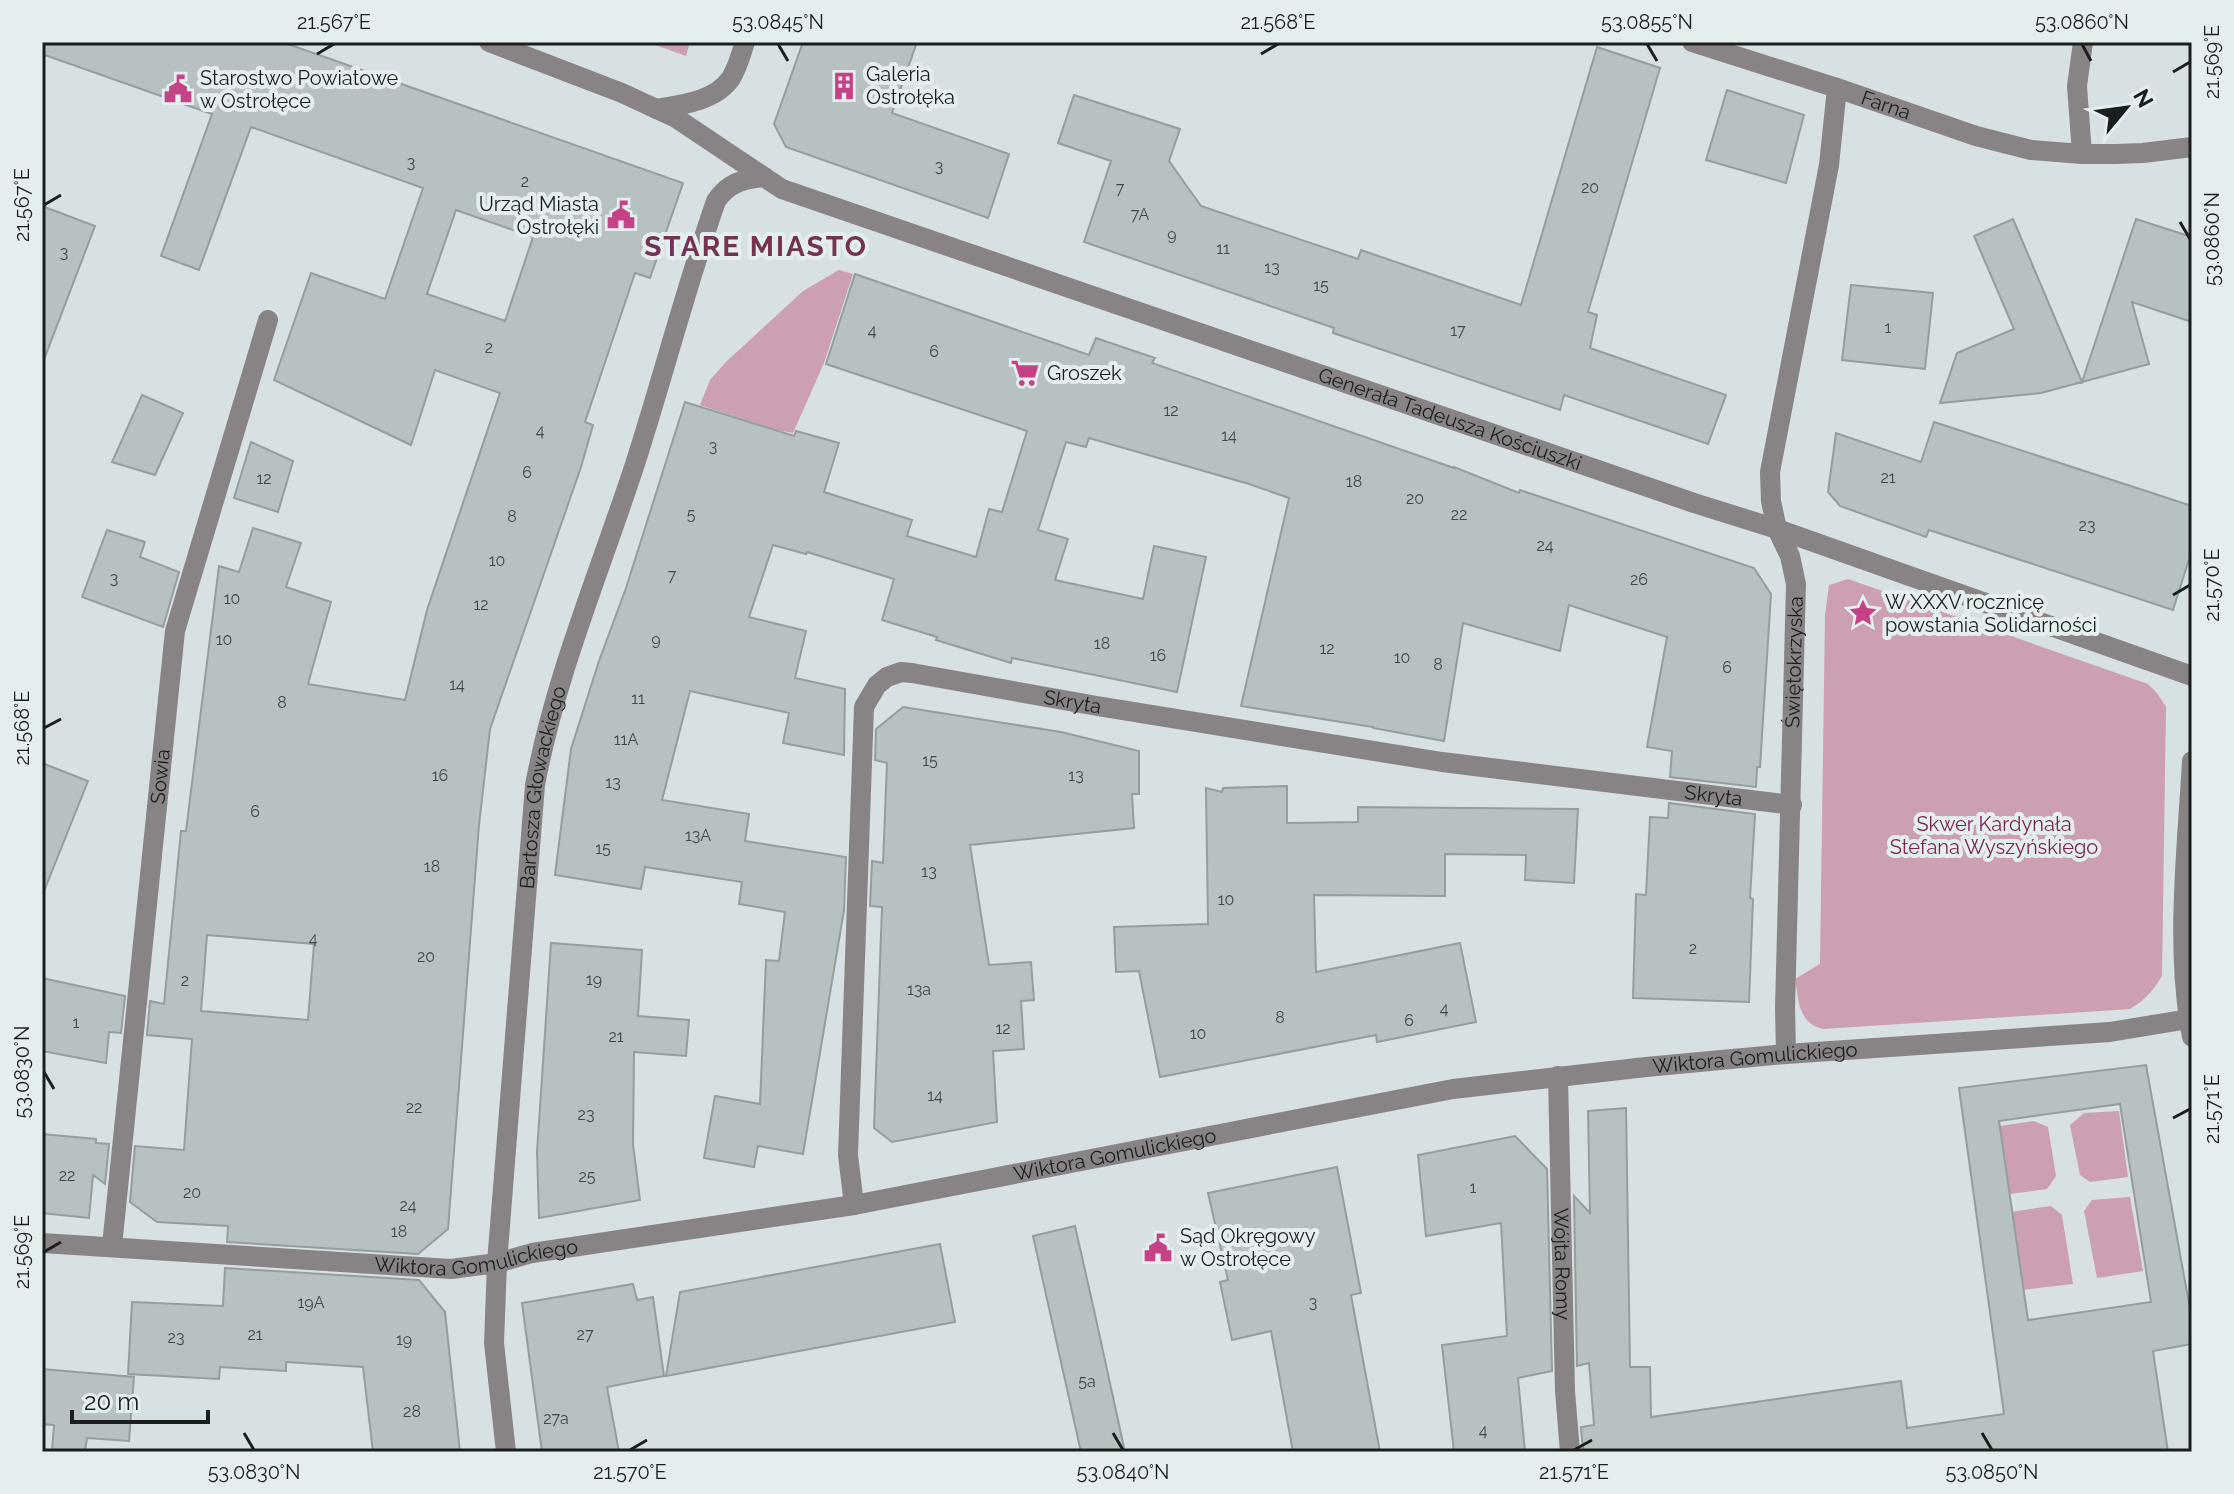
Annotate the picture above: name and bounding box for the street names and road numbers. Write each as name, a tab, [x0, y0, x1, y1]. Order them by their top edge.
street label: Farna	[1858, 85, 1914, 125]
street label: Generała Tadeusza Kościuszki	[1315, 363, 1585, 475]
street label: Świętokrzyska	[1779, 596, 1808, 728]
street label: Bartosza Głowackiego	[515, 683, 571, 890]
street label: Skryta	[1042, 685, 1103, 719]
street label: Sowia	[145, 748, 175, 805]
street label: Skryta	[1683, 780, 1744, 811]
street label: Wiktora Gomulickiego	[1651, 1037, 1858, 1078]
street label: Wiktora Gomulickiego	[1012, 1123, 1218, 1186]
street label: Wójta Romy	[1549, 1208, 1575, 1321]
street label: Wiktora Gomulickiego	[374, 1234, 580, 1281]

